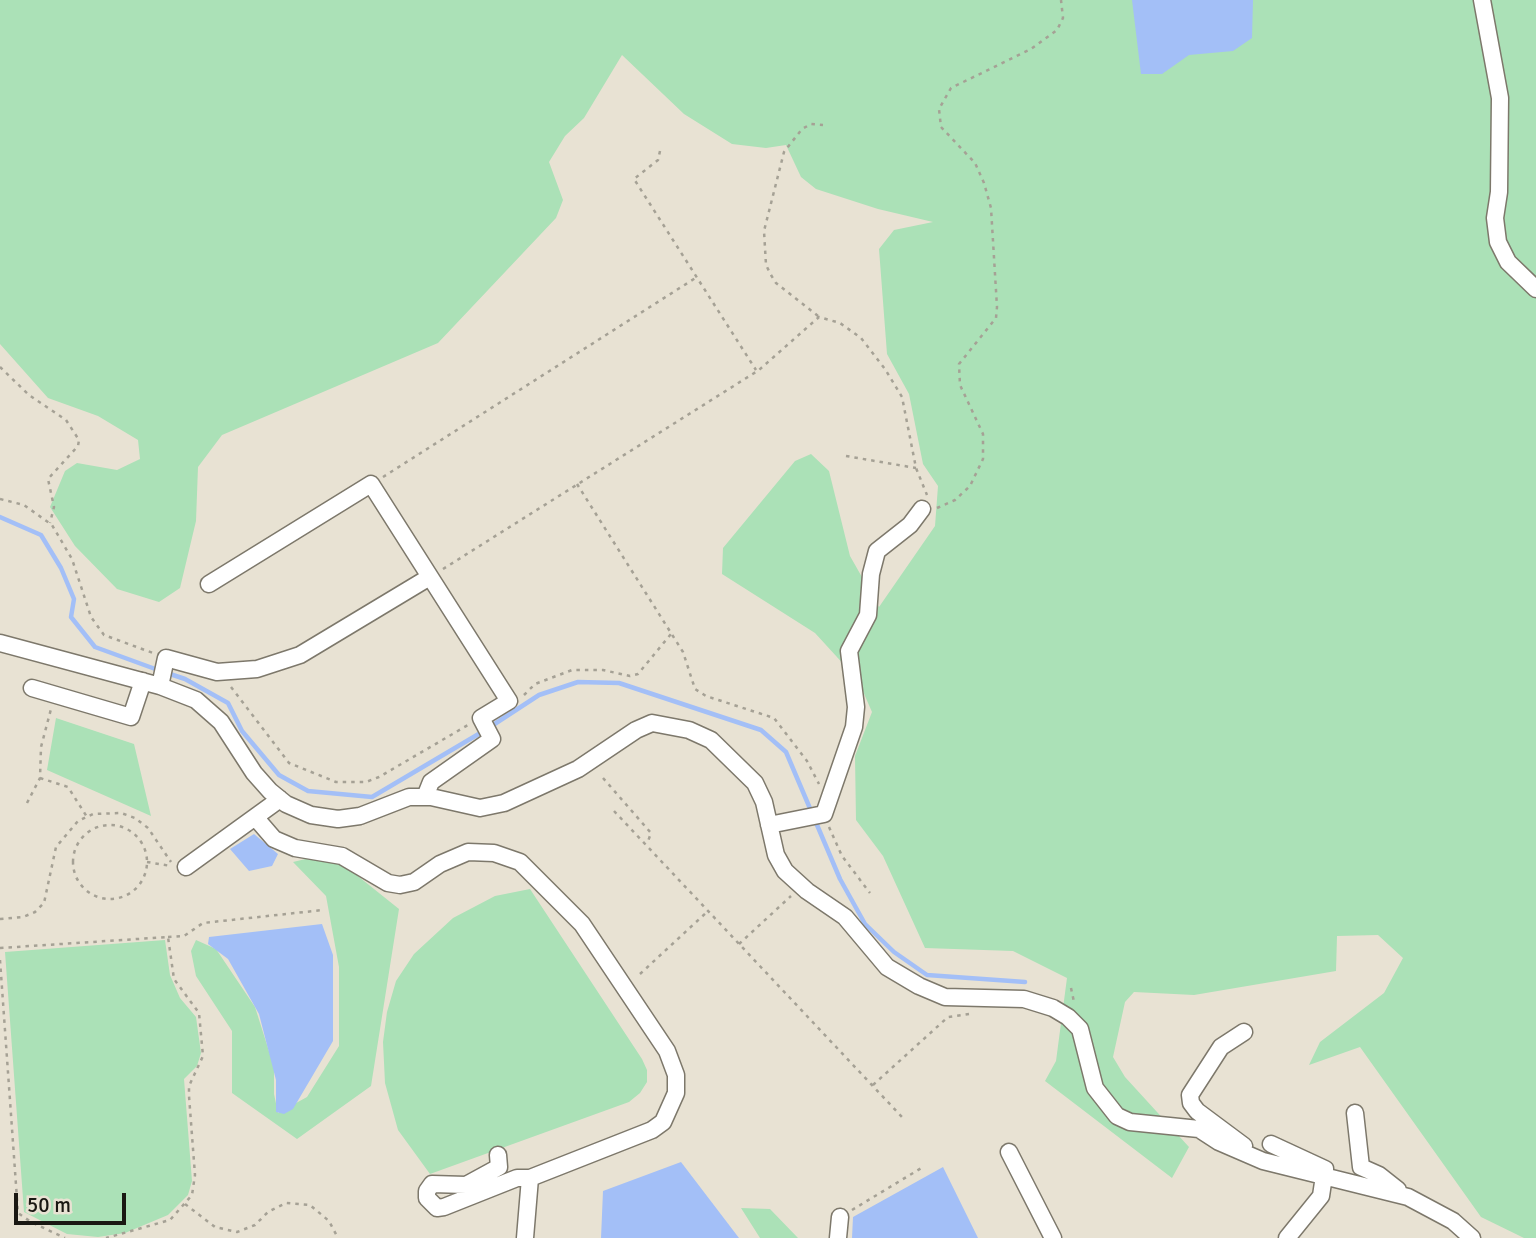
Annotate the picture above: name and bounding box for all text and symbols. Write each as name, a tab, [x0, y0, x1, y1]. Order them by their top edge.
scale bar	[18, 1178, 130, 1222]
text: 50 m	[27, 1192, 71, 1218]

